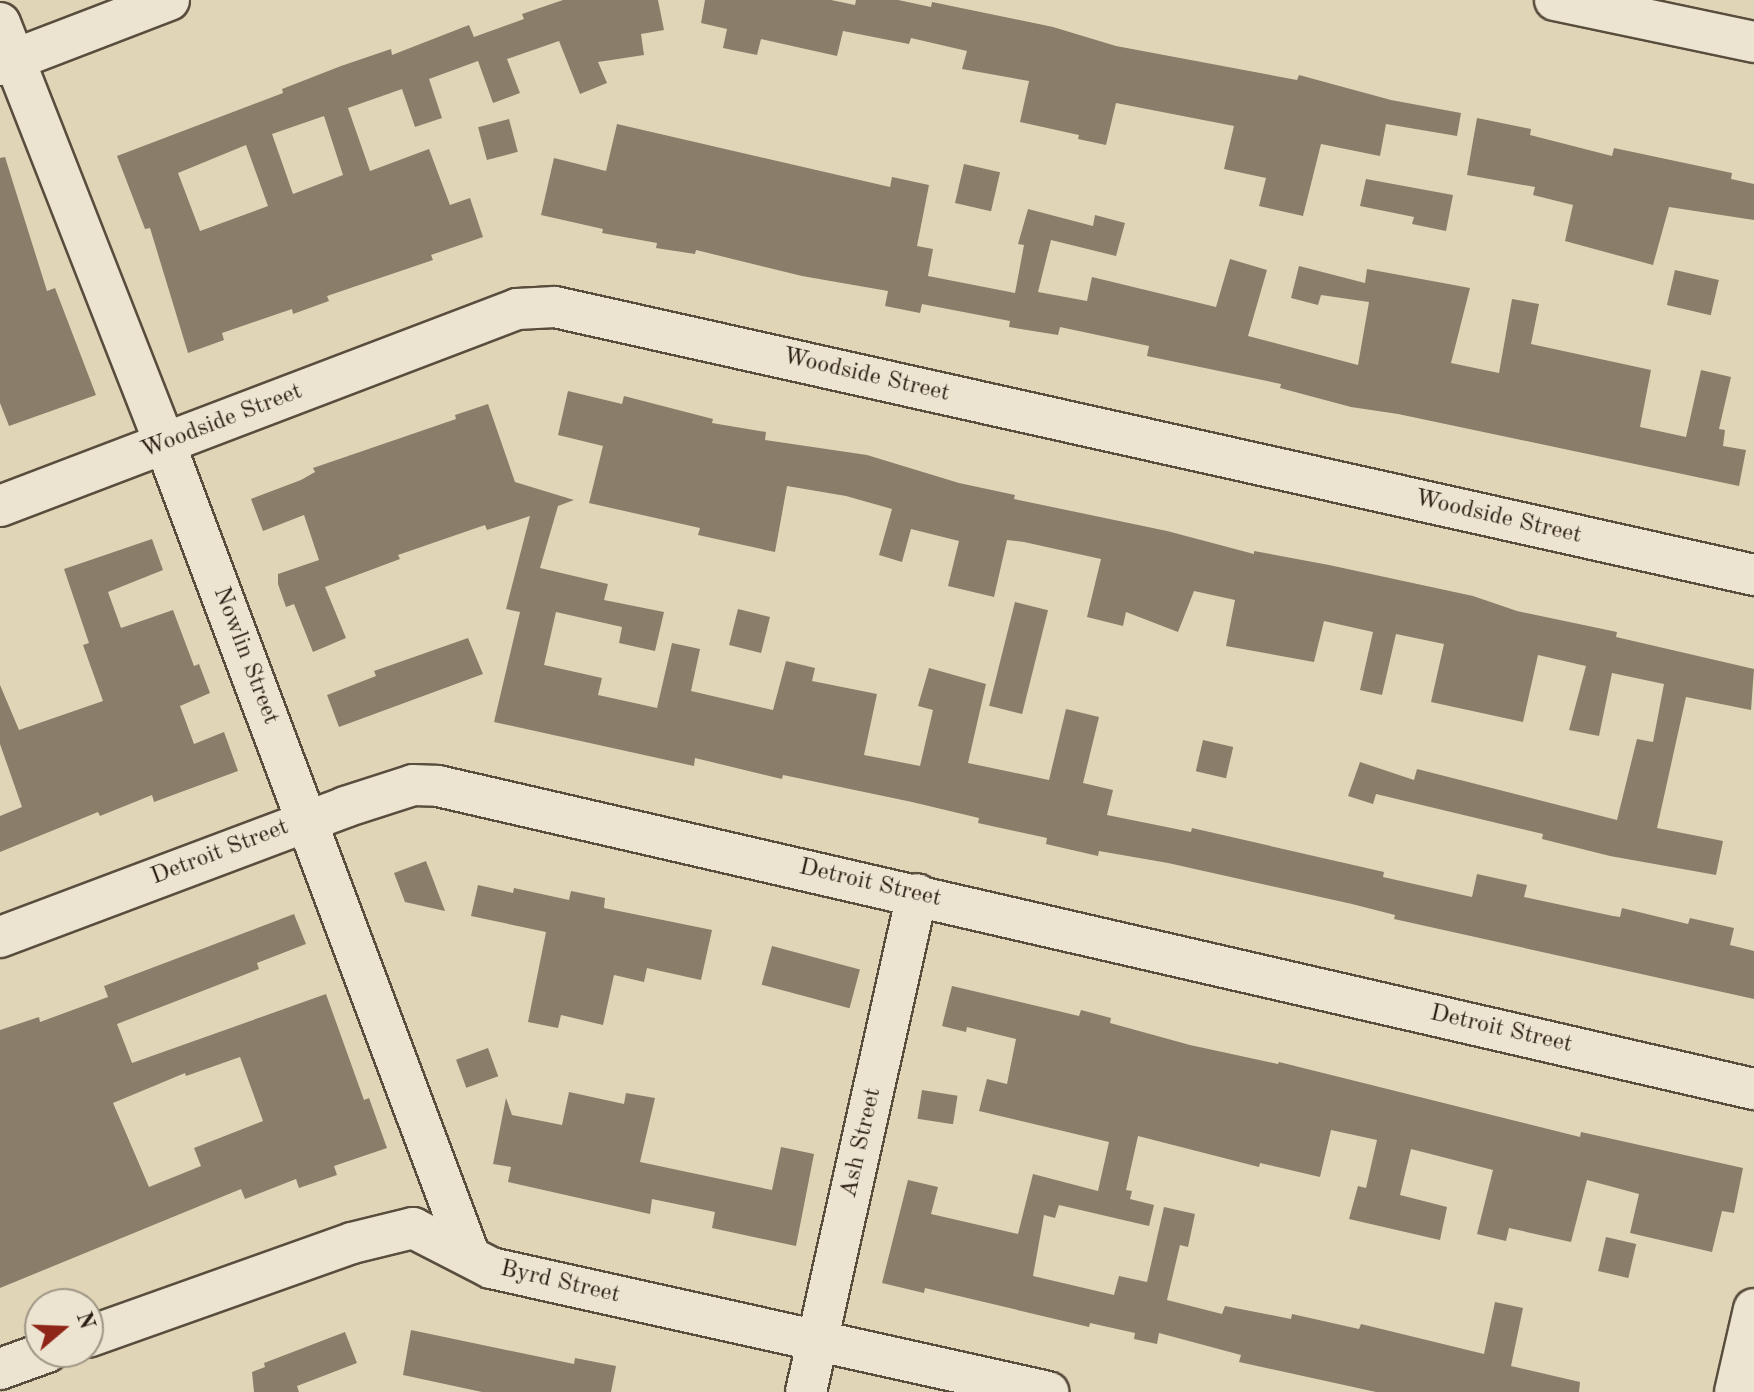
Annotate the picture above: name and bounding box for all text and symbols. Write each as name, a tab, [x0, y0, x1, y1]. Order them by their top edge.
street label: Woodside Street	[780, 343, 952, 409]
street label: Woodside Street	[137, 378, 307, 466]
street label: Woodside Street	[1412, 485, 1584, 551]
street label: Nowlin Street	[206, 583, 284, 729]
street label: Detroit Street	[147, 814, 293, 892]
street label: Detroit Street	[796, 854, 944, 914]
street label: Detroit Street	[1427, 1000, 1575, 1060]
street label: Ash Street	[835, 1085, 889, 1201]
street label: Byrd Street	[497, 1255, 623, 1311]
north arrow	[24, 1288, 104, 1368]
text: N	[72, 1309, 98, 1332]

